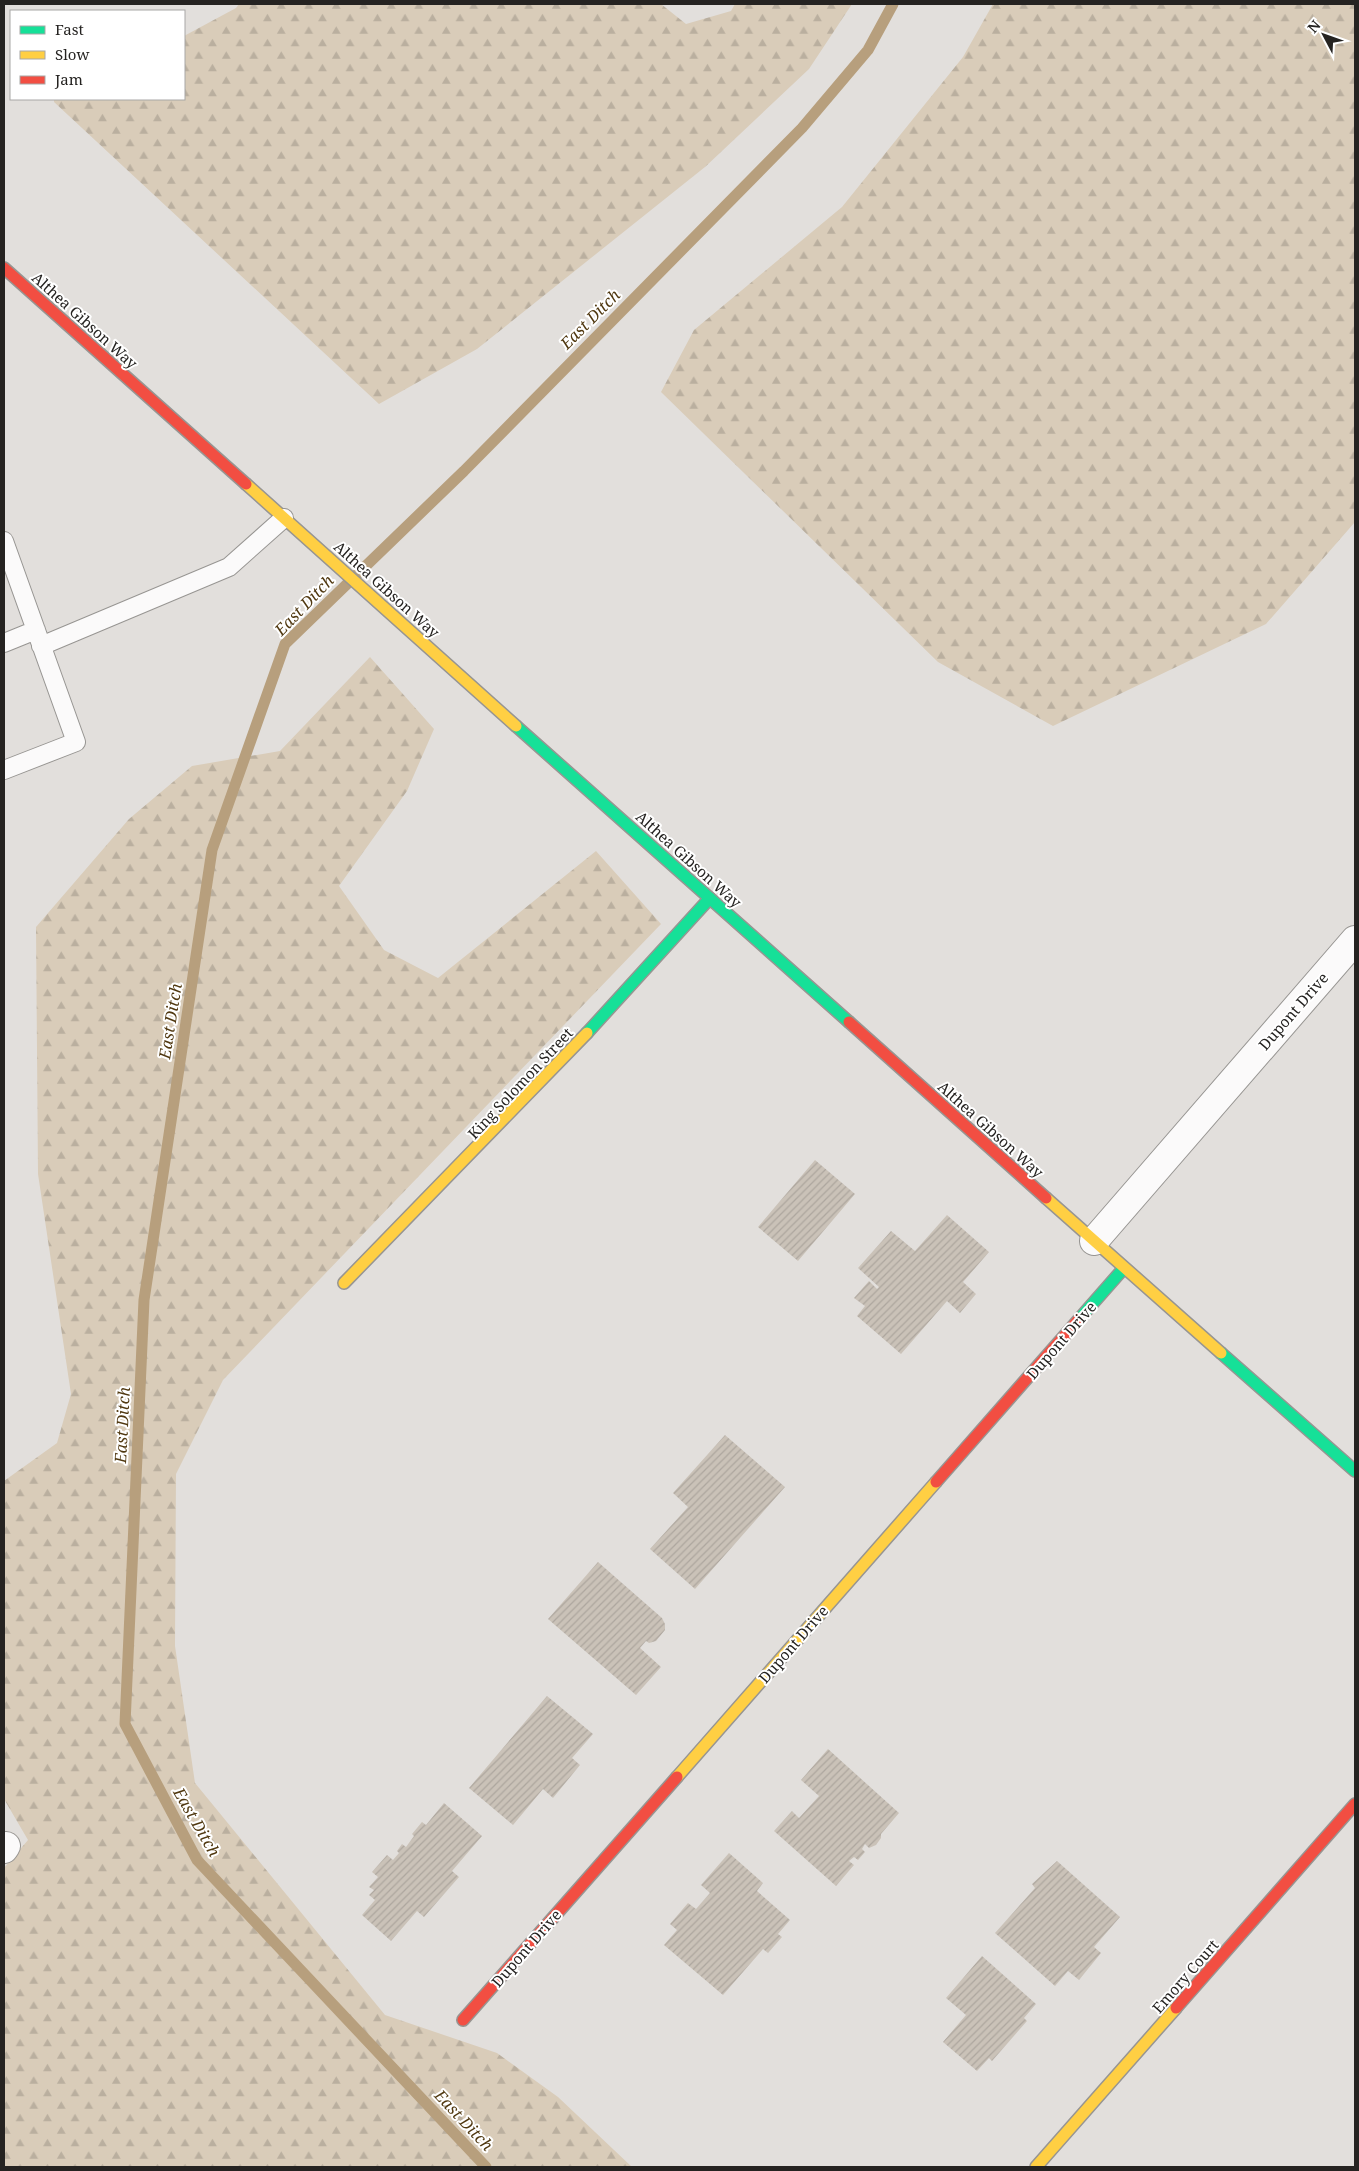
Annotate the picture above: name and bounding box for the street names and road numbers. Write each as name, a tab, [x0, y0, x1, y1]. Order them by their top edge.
street label: Althea Gibson Way	[28, 267, 142, 373]
street label: Althea Gibson Way	[330, 536, 444, 642]
street label: Althea Gibson Way	[632, 806, 746, 912]
street label: Dupont Drive	[1254, 968, 1332, 1054]
street label: King Solomon Street	[463, 1023, 577, 1143]
street label: Althea Gibson Way	[934, 1076, 1048, 1182]
street label: Dupont Drive	[1022, 1297, 1100, 1383]
street label: Dupont Drive	[754, 1601, 832, 1687]
street label: Dupont Drive	[487, 1905, 565, 1991]
street label: Emory Court	[1147, 1935, 1223, 2017]

